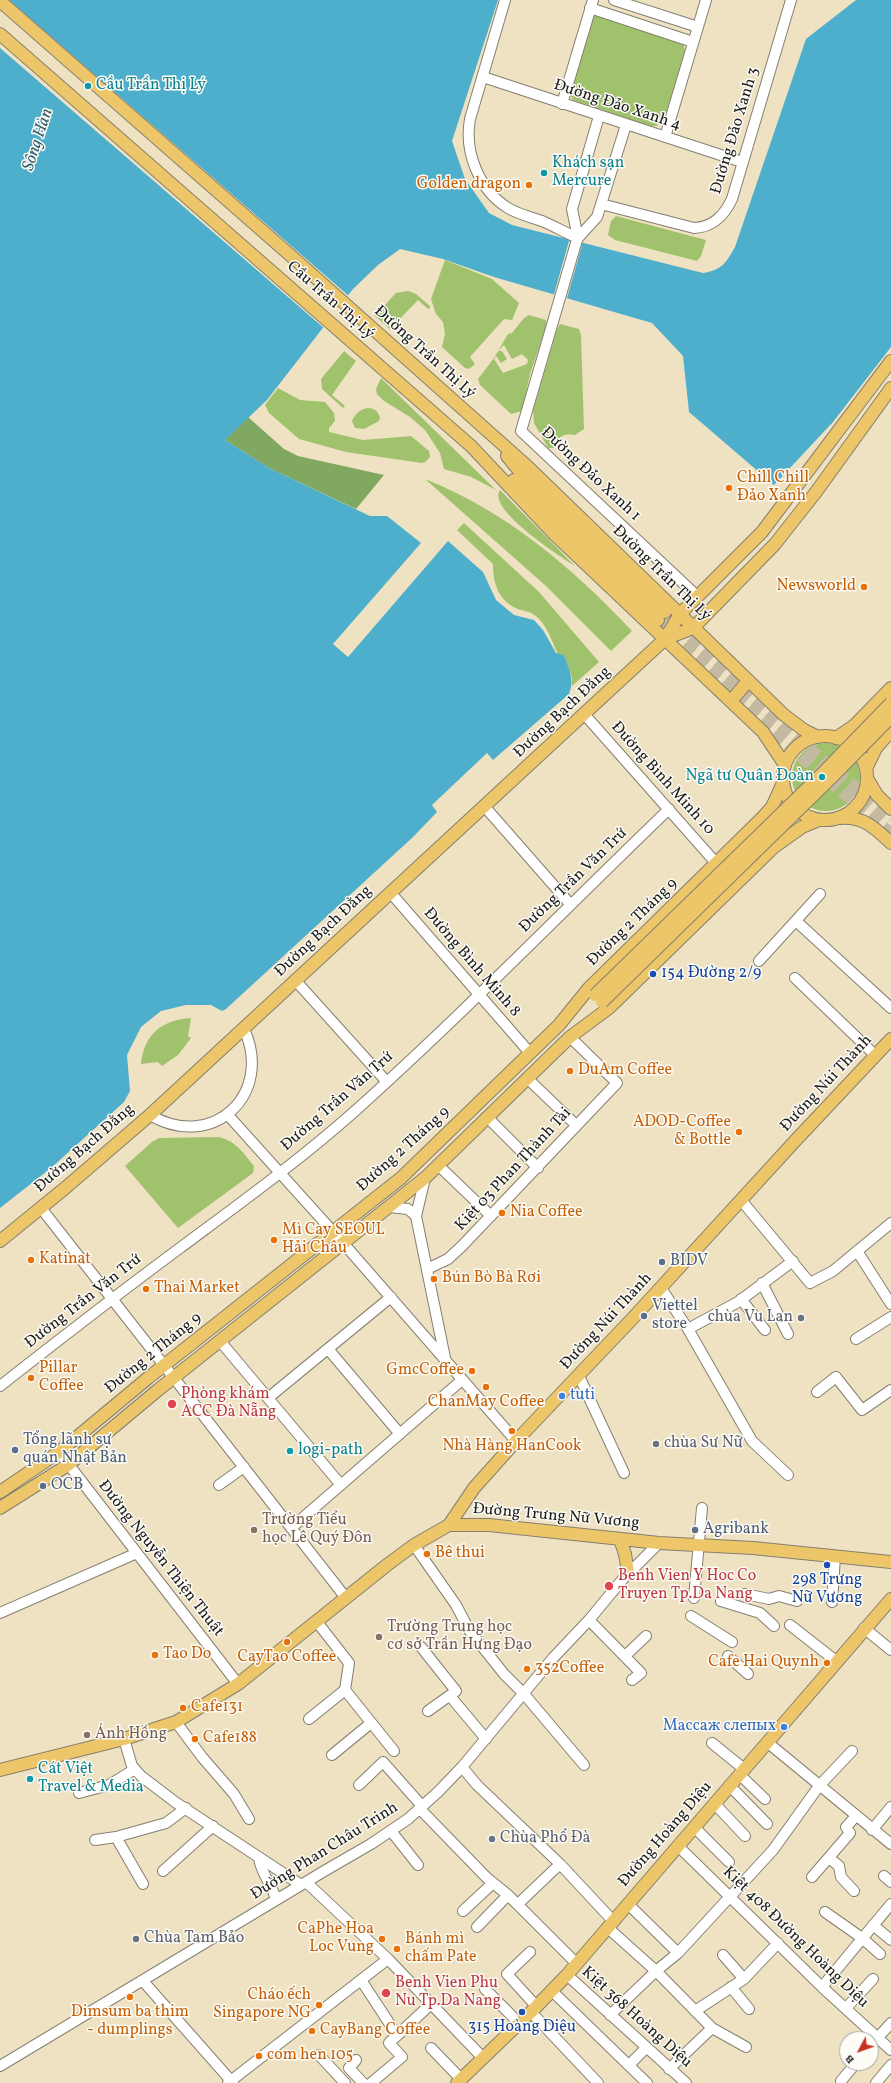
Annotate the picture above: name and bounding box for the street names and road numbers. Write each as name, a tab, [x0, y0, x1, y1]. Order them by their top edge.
street label: Đường Đảo Xanh 3	[708, 65, 764, 197]
street label: Đường Đảo Xanh 4	[551, 76, 683, 136]
street label: Cầu Trần Thị Lý	[282, 258, 378, 344]
street label: Đường Trần Thị Lý	[369, 302, 479, 404]
street label: Đường Đảo Xanh 1	[536, 424, 644, 526]
street label: Đường Trần Thị Lý	[608, 522, 714, 626]
street label: Đường Bạch Đằng	[510, 663, 616, 763]
street label: Đường Bình Minh 10	[606, 718, 718, 840]
street label: Đường Trần Văn Trứ	[516, 825, 632, 937]
street label: Đường 2 Tháng 9	[584, 875, 682, 971]
street label: Đường Bạch Đằng	[271, 882, 377, 982]
street label: Đường Bình Minh 8	[418, 905, 524, 1021]
street label: Đường Núi Thành	[777, 1032, 877, 1136]
street label: Đường Trần Văn Trứ	[278, 1048, 398, 1156]
street label: Đường Bạch Đằng	[31, 1101, 139, 1197]
street label: Đường 2 Tháng 9	[354, 1103, 454, 1197]
street label: Kiệt 03 Phan Thành Tài	[452, 1104, 576, 1236]
street label: Đường Trần Văn Trứ	[22, 1250, 146, 1354]
street label: Đường Núi Thành	[557, 1270, 657, 1374]
street label: Đường 2 Tháng 9	[102, 1309, 206, 1399]
street label: Đường Nguyễn Thiện Thuật	[93, 1477, 227, 1641]
street label: Đường Trưng Nữ Vương	[472, 1500, 640, 1534]
street label: Đường Hoàng Diệu	[615, 1778, 717, 1892]
street label: Đường Phan Châu Trinh	[248, 1799, 402, 1905]
street label: Kiệt 408 Đường Hoàng Diệu	[718, 1863, 872, 2013]
street label: Kiệt 368 Hoàng Diệu	[577, 1963, 695, 2073]

